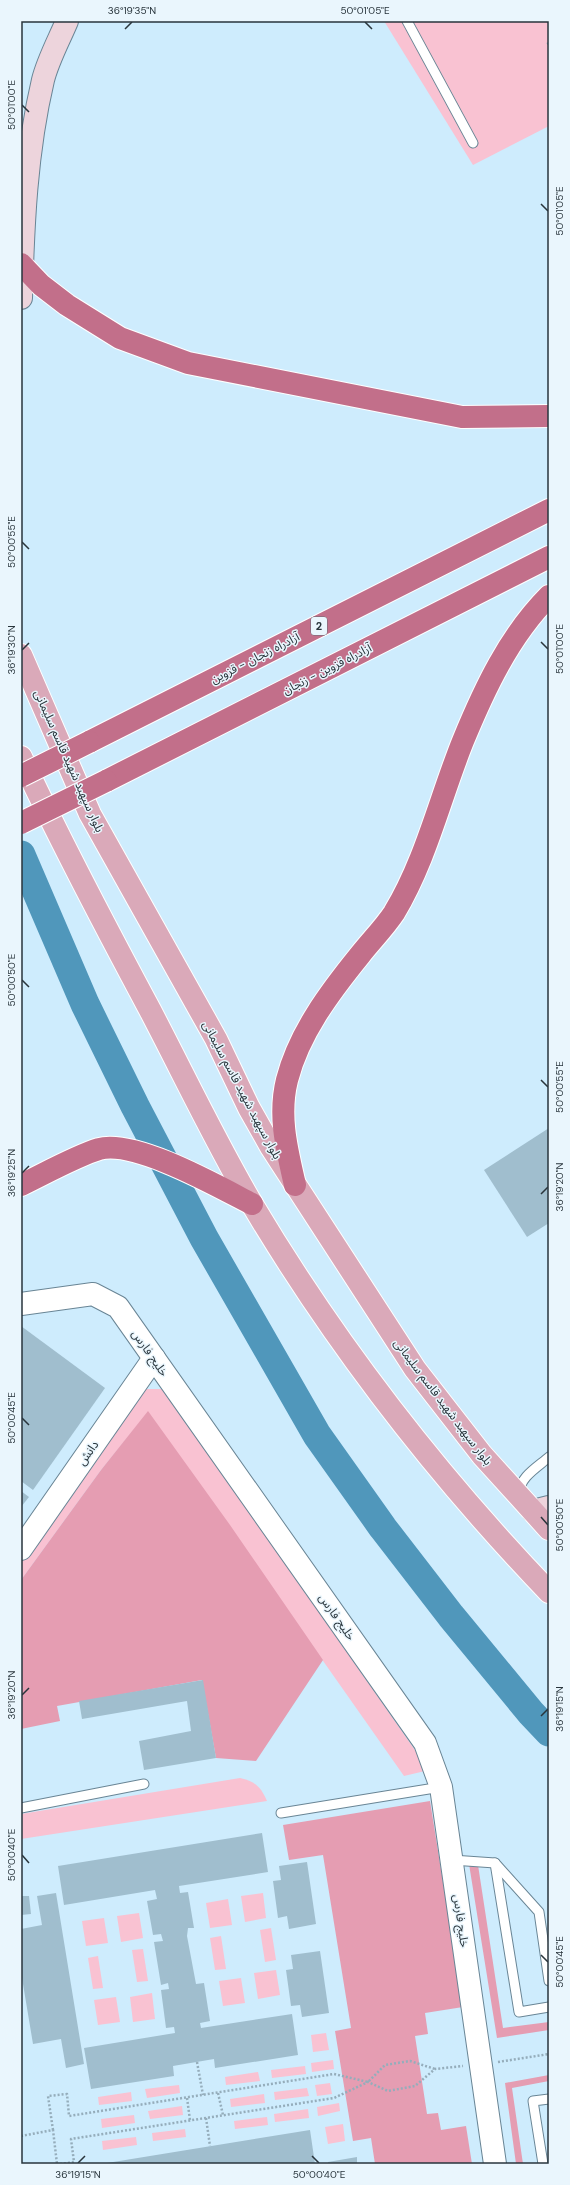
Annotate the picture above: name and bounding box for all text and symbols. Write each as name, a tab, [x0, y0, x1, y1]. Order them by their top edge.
text: 36°19'35"N	[108, 4, 156, 17]
text: 50°01'05"E	[340, 4, 390, 17]
text: 50°01'00"E	[5, 80, 18, 130]
text: 50°01'05"E	[553, 186, 566, 236]
text: 50°00'55"E	[5, 516, 18, 568]
road number: 2	[311, 617, 327, 635]
text: 50°01'00"E	[553, 624, 566, 674]
text: 36°19'30"N	[5, 625, 18, 675]
street label: آزادراه زنجان - قزوین	[208, 628, 303, 687]
street label: آزادراه قزوین - زنجان	[280, 639, 375, 698]
street label: بلوار سپهبد شهید قاسم سلیمانی	[29, 687, 108, 835]
text: 50°00'50"E	[5, 953, 18, 1006]
street label: بلوار سپهبد شهید قاسم سلیمانی	[198, 1018, 285, 1162]
text: 50°00'55"E	[553, 1061, 566, 1113]
text: 36°19'25"N	[5, 1149, 18, 1197]
text: 36°19'20"N	[553, 1162, 566, 1211]
street label: خلیج فارس	[127, 1326, 172, 1380]
street label: بلوار سپهبد شهید قاسم سلیمانی	[389, 1336, 496, 1469]
text: 50°00'45"E	[5, 1392, 18, 1444]
street label: دانش	[74, 1437, 102, 1469]
text: 50°00'50"E	[553, 1498, 566, 1551]
street label: خلیج فارس	[314, 1590, 359, 1644]
text: 36°19'20"N	[5, 1670, 18, 1719]
text: 36°19'15"N	[553, 1686, 566, 1732]
text: 50°00'40"E	[5, 1828, 18, 1881]
street label: خلیج فارس	[448, 1893, 473, 1949]
text: 50°00'45"E	[553, 1936, 566, 1988]
text: 36°19'15"N	[55, 2168, 101, 2181]
text: 50°00'40"E	[293, 2168, 346, 2181]

